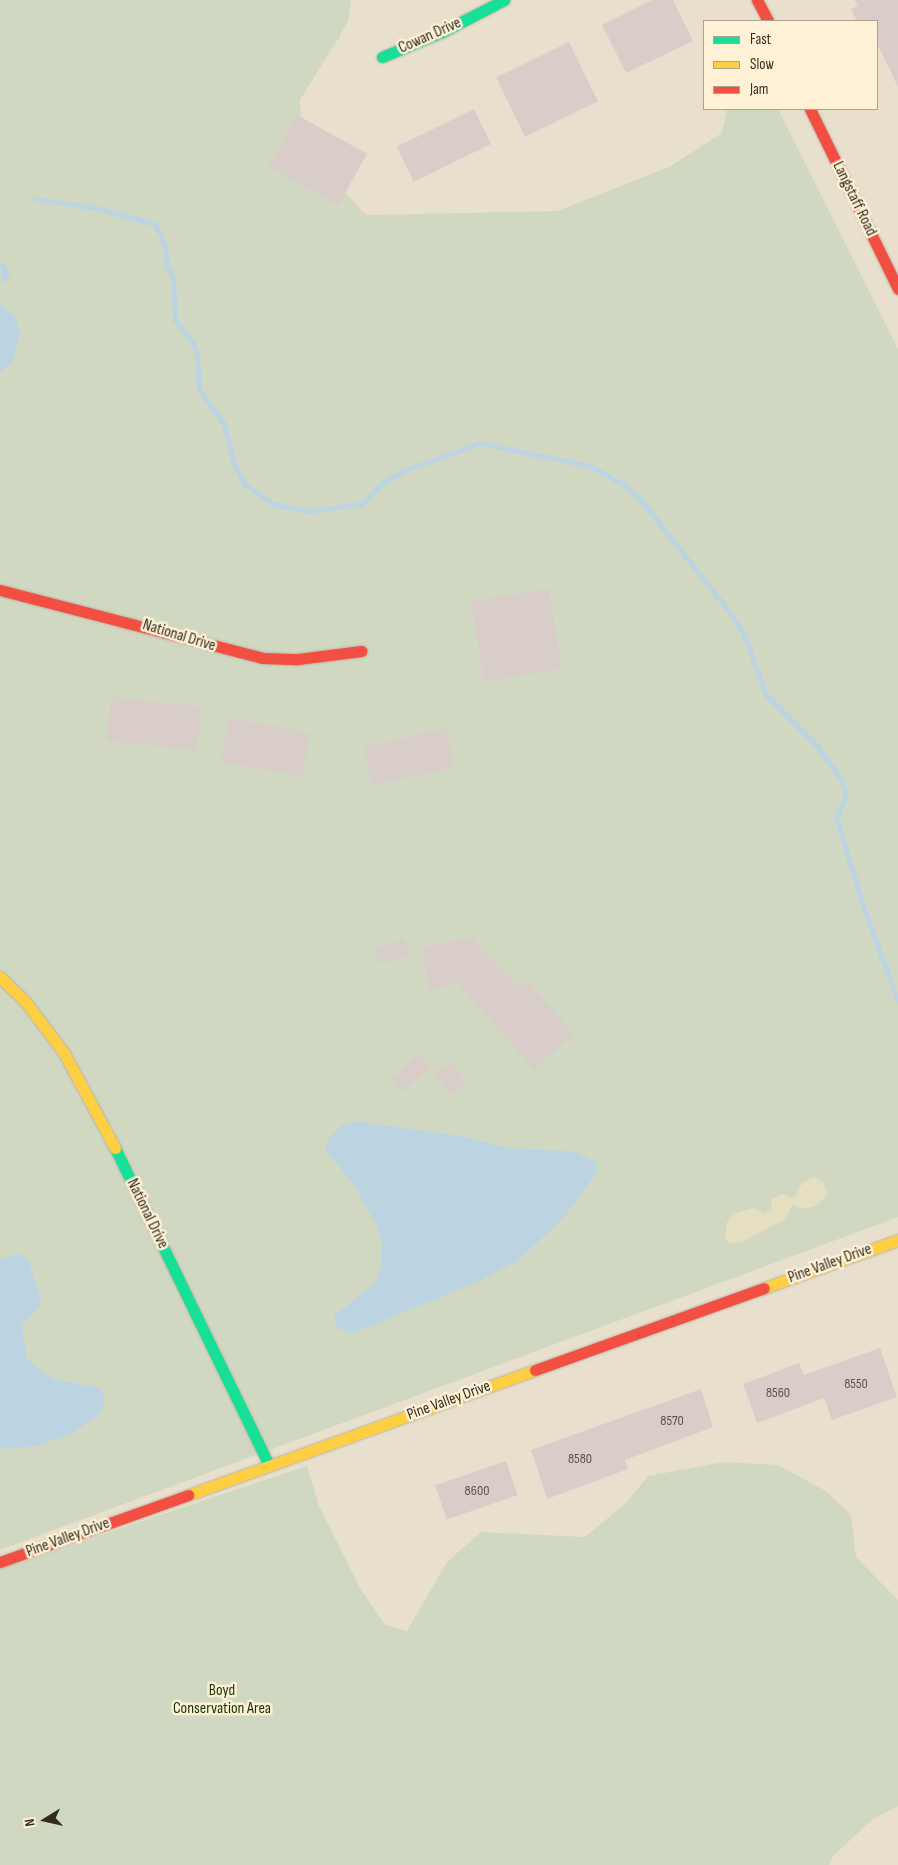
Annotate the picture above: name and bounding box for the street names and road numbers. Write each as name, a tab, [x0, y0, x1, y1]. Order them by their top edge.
street label: Cowan Drive	[396, 14, 464, 58]
street label: Langstaff Road	[828, 159, 880, 239]
street label: National Drive	[140, 616, 218, 656]
street label: National Drive	[122, 1176, 172, 1252]
street label: Pine Valley Drive	[786, 1240, 874, 1288]
street label: Pine Valley Drive	[405, 1377, 493, 1425]
street label: Pine Valley Drive	[24, 1514, 112, 1562]

